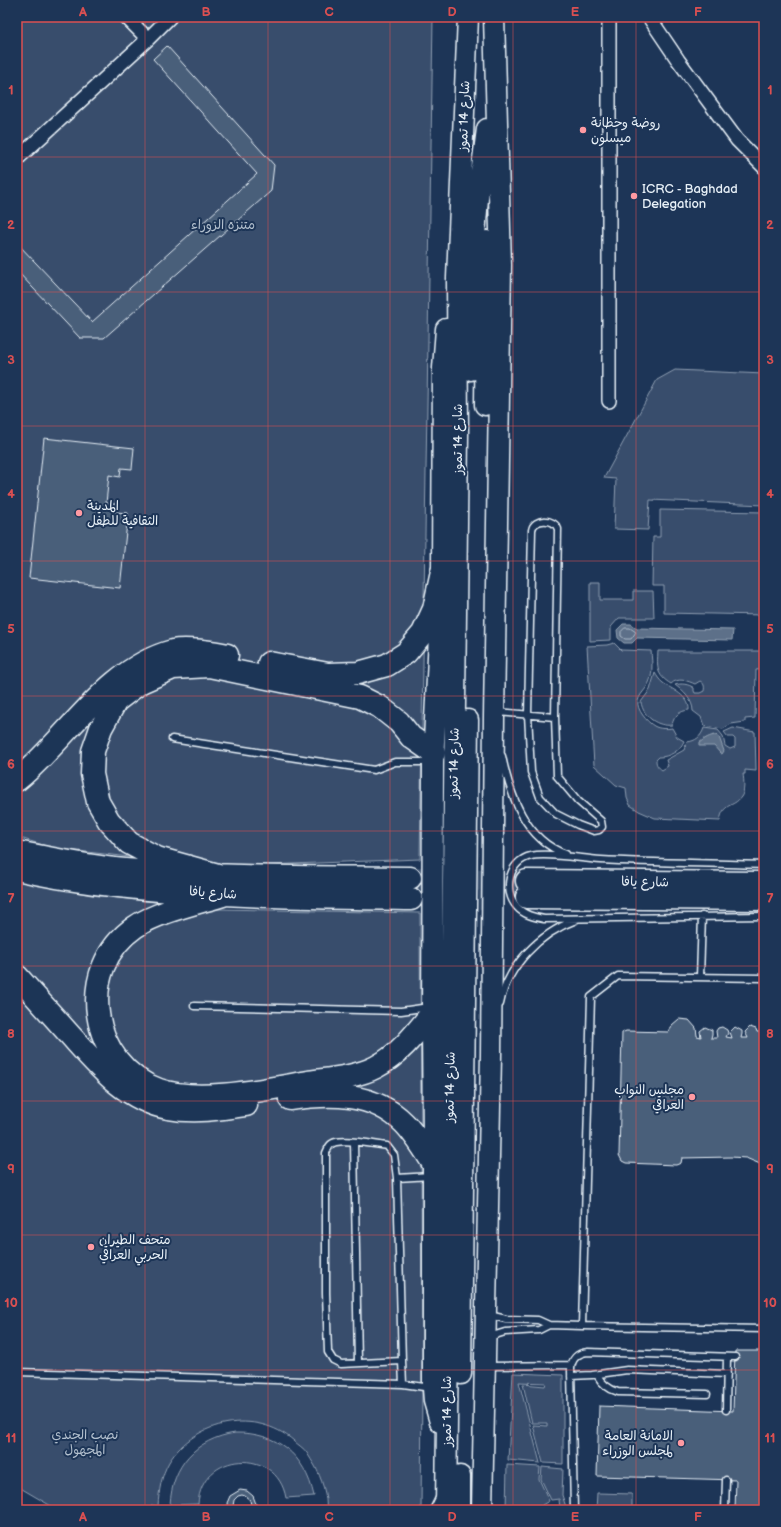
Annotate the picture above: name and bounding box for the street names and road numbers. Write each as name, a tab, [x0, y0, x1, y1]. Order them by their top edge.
street label: شارع 14 تموز	[455, 80, 474, 153]
street label: شارع 14 تموز	[450, 404, 467, 475]
street label: شارع 14 تموز	[445, 727, 464, 800]
street label: شارع يافا	[621, 874, 669, 891]
street label: شارع يافا	[188, 883, 237, 904]
street label: شارع 14 تموز	[441, 1051, 460, 1124]
street label: شارع 14 تموز	[439, 1376, 456, 1447]

